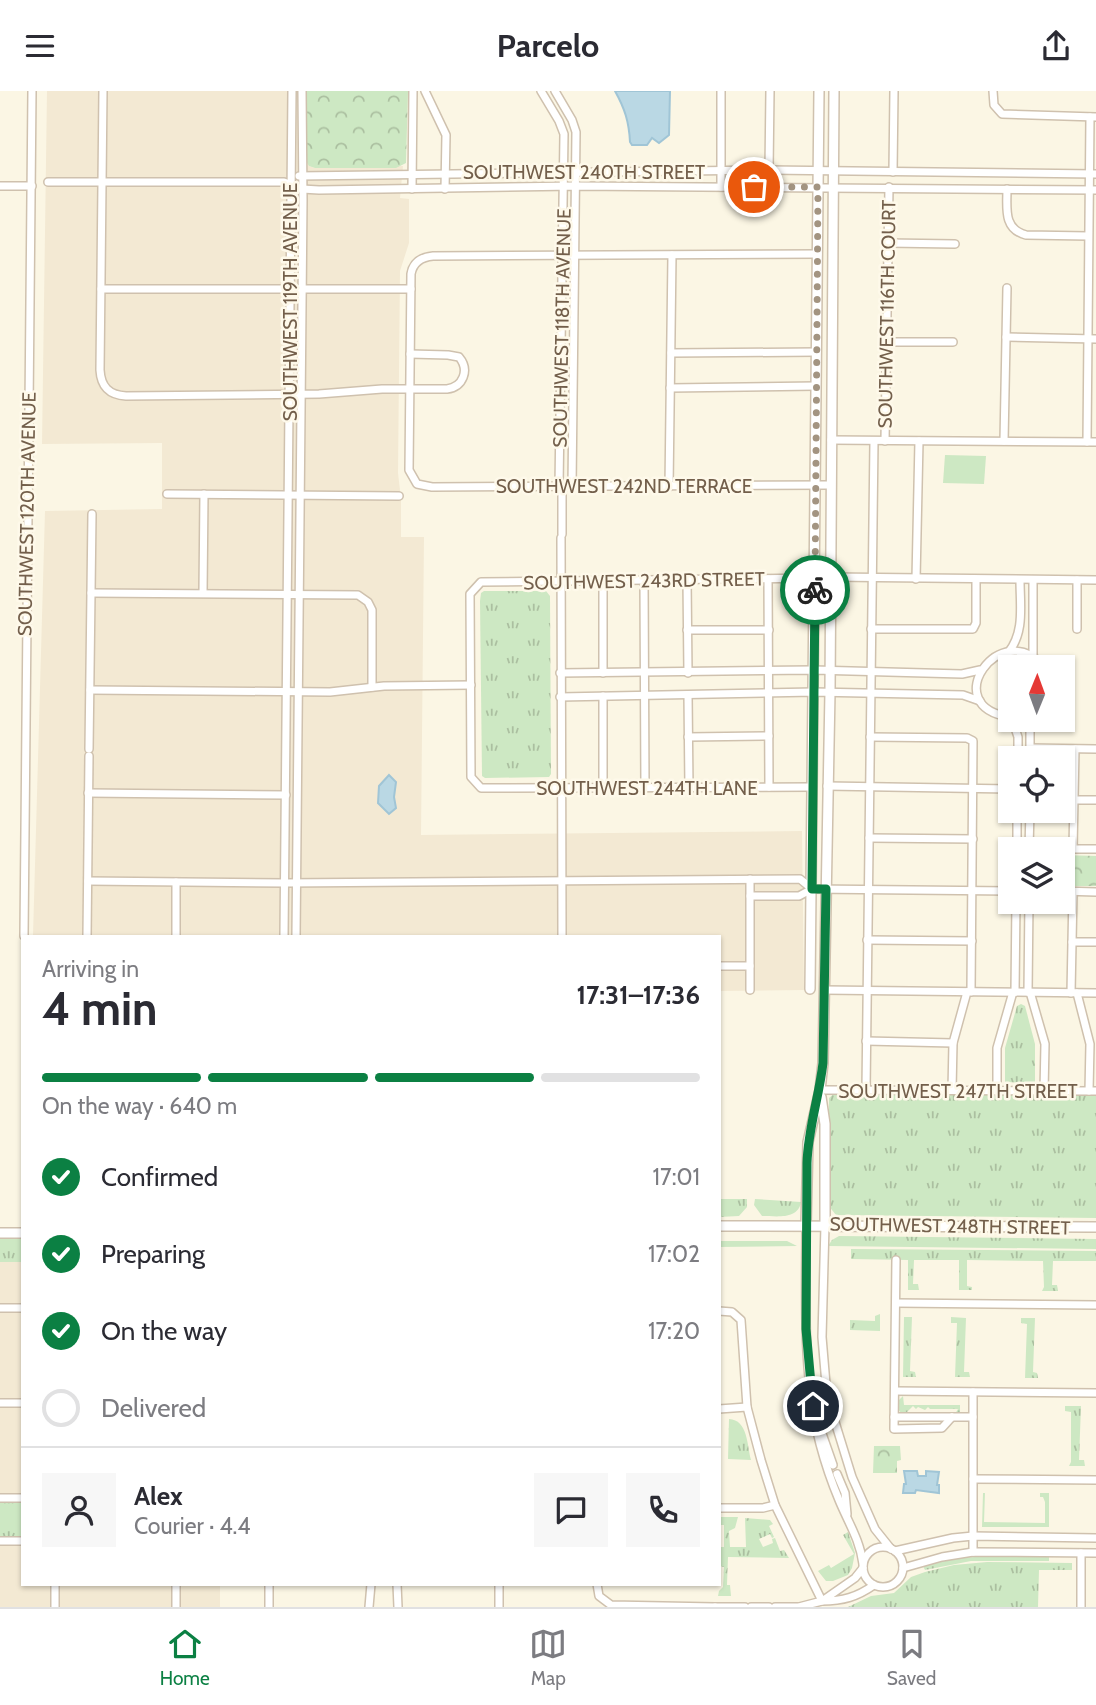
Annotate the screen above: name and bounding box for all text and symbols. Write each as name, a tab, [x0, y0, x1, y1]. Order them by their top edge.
text: Parcelo	[497, 26, 599, 65]
icon: menu	[21, 27, 59, 65]
icon: share	[1037, 27, 1075, 65]
pin	[724, 157, 784, 217]
street label: SOUTHWEST 240TH STREET	[463, 161, 705, 184]
icon: bag	[735, 168, 773, 206]
street label: SOUTHWEST 119TH AVENUE	[279, 183, 302, 421]
street label: SOUTHWEST 116TH COURT	[874, 199, 900, 429]
street label: SOUTHWEST 118TH AVENUE	[548, 208, 576, 448]
street label: SOUTHWEST 120TH AVENUE	[13, 392, 41, 636]
street label: SOUTHWEST 242ND TERRACE	[496, 475, 752, 498]
courier	[780, 555, 850, 625]
street label: SOUTHWEST 243RD STREET	[523, 567, 765, 595]
icon: bike	[796, 571, 834, 609]
north arrow	[998, 655, 1074, 731]
map controls	[998, 655, 1075, 914]
button: locate	[998, 746, 1075, 823]
street label: SOUTHWEST 244TH LANE	[536, 777, 758, 800]
button: layers	[998, 837, 1075, 914]
text: Arriving in	[42, 955, 139, 983]
text: 17:31–17:36	[576, 979, 700, 1011]
text: 4 min	[42, 981, 157, 1037]
street label: SOUTHWEST 247TH STREET	[838, 1080, 1078, 1103]
text: On the way · 640 m	[42, 1092, 237, 1120]
icon: check	[42, 1158, 80, 1196]
text: Confirmed	[101, 1161, 218, 1193]
text: 17:01	[653, 1163, 700, 1191]
street label: SOUTHWEST 248TH STREET	[829, 1212, 1071, 1240]
icon: check	[42, 1235, 80, 1273]
text: Preparing	[101, 1238, 205, 1270]
text: 17:02	[648, 1240, 700, 1268]
icon: check	[42, 1312, 80, 1350]
text: On the way	[101, 1315, 227, 1347]
text: 17:20	[648, 1317, 700, 1345]
pin	[783, 1376, 843, 1436]
icon: home	[794, 1387, 832, 1425]
text: Delivered	[101, 1392, 206, 1424]
button: person	[42, 1473, 116, 1547]
button: chat	[534, 1473, 608, 1547]
button: phone	[626, 1473, 700, 1547]
text: Alex	[134, 1480, 183, 1512]
text: Courier · 4.4	[134, 1512, 251, 1540]
tab: Home	[160, 1625, 210, 1690]
tab: Map	[529, 1625, 567, 1690]
tab: Saved	[887, 1625, 936, 1690]

